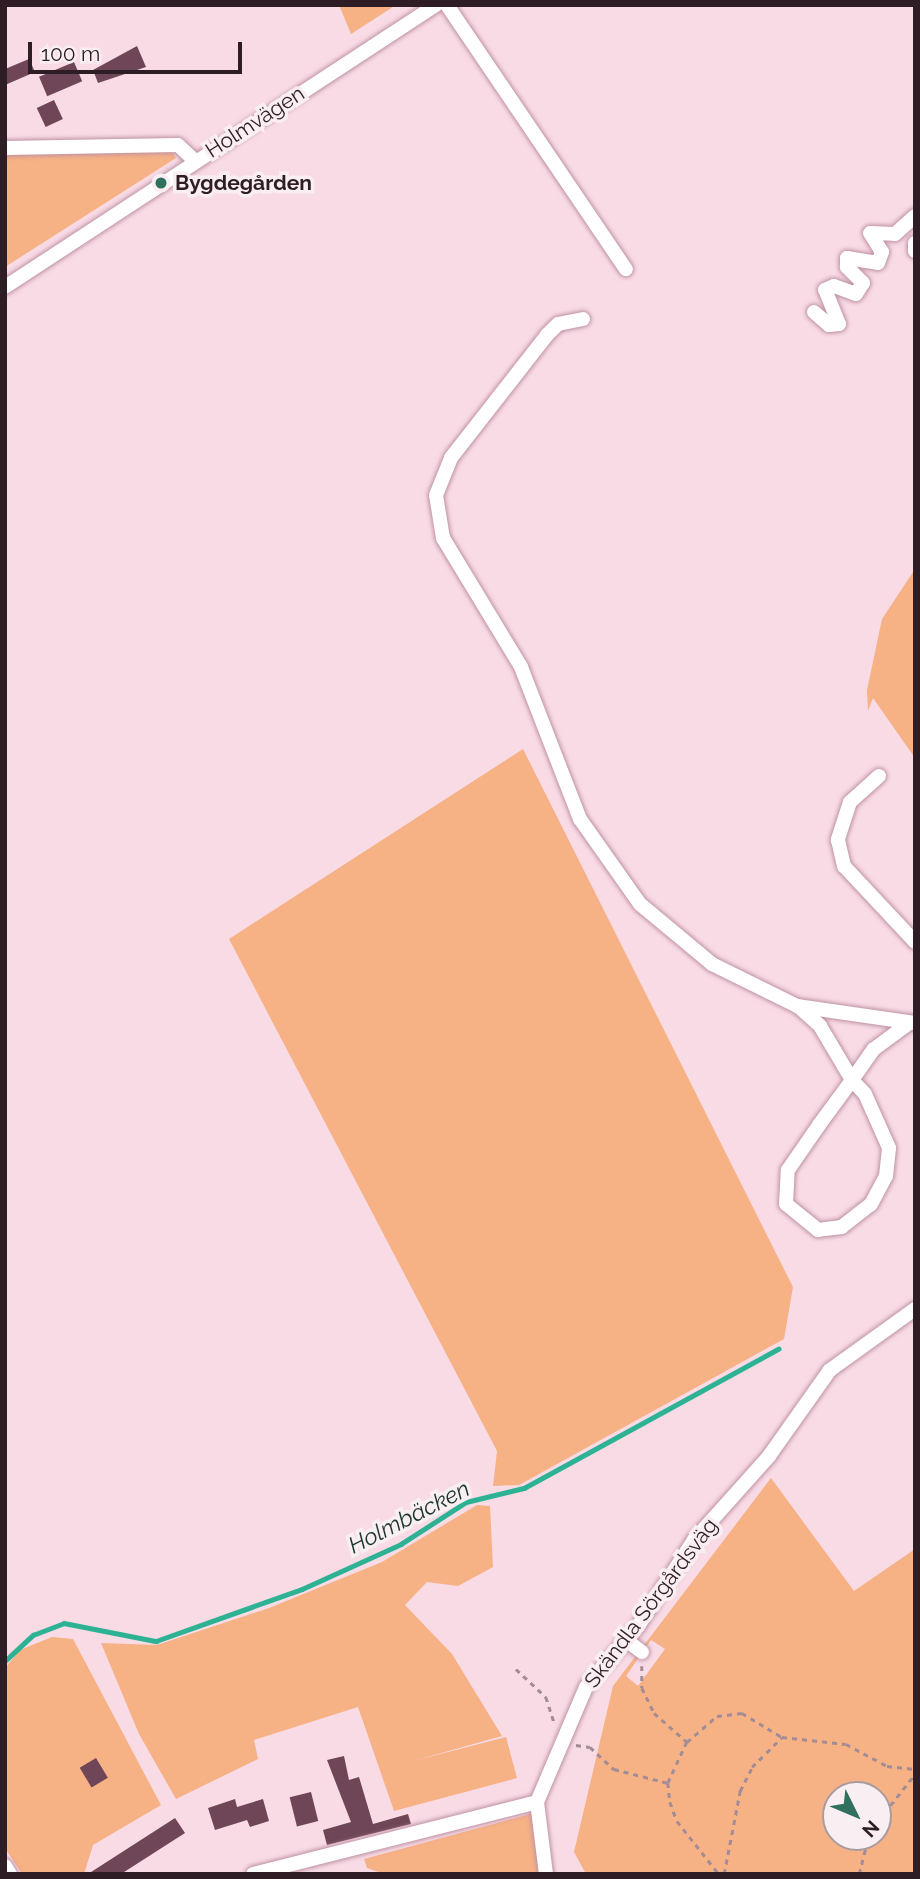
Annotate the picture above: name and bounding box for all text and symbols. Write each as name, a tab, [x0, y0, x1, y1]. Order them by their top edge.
scale bar	[32, 28, 245, 72]
text: 100 m	[41, 41, 100, 66]
street label: Holmvägen	[201, 81, 309, 163]
place label: Bygdegården	[175, 170, 312, 196]
marker: Bygdegården	[153, 175, 169, 191]
water label: Holmbäcken	[344, 1475, 474, 1559]
street label: Skändla Sörgårdsväg	[579, 1513, 723, 1693]
north arrow	[822, 1781, 892, 1851]
text: N	[858, 1816, 884, 1842]

